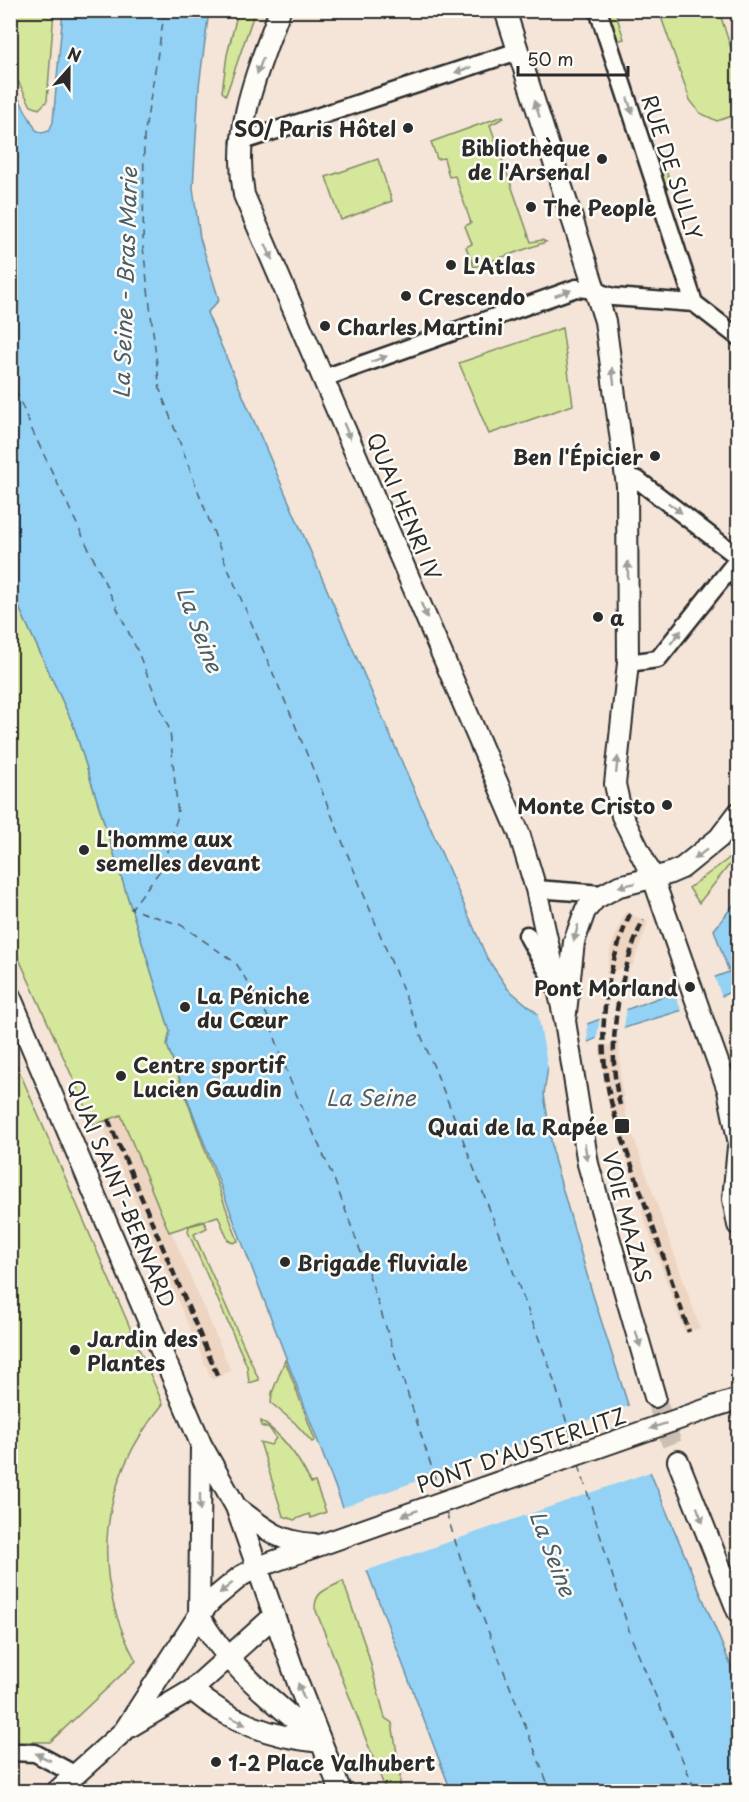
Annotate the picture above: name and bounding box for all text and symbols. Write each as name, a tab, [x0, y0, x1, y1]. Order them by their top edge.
north arrow	[39, 39, 99, 99]
scale bar	[518, 39, 628, 77]
text: N	[65, 41, 85, 68]
text: 50 m	[527, 45, 574, 72]
one-way arrow	[254, 57, 264, 75]
one-way arrow	[454, 66, 472, 75]
street label: RUE DE SULLY	[634, 90, 712, 244]
one-way arrow	[625, 97, 635, 115]
one-way arrow	[532, 99, 541, 117]
place label: SO/ Paris Hôtel	[234, 112, 396, 144]
marker: SO/ Paris Hôtel	[401, 121, 415, 135]
place label: Bibliothèque de l'Arsenal	[461, 131, 590, 187]
marker: Bibliothèque de l'Arsenal	[595, 152, 609, 166]
water label: La Seine - Bras Marie	[103, 166, 145, 399]
place label: The People	[543, 191, 656, 223]
marker: The People	[524, 200, 538, 214]
one-way arrow	[265, 243, 274, 261]
place label: L'Atlas	[463, 249, 535, 281]
marker: L'Atlas	[444, 258, 458, 272]
place label: Crescendo	[418, 280, 525, 312]
one-way arrow	[554, 288, 572, 298]
marker: Crescendo	[399, 289, 413, 303]
place label: Charles Martini	[337, 310, 503, 342]
marker: Charles Martini	[318, 319, 332, 333]
one-way arrow	[370, 353, 388, 363]
one-way arrow	[608, 367, 618, 386]
one-way arrow	[342, 422, 352, 440]
street label: QUAI HENRI IV	[360, 427, 450, 585]
place label: Ben l'Épicier	[512, 440, 643, 472]
marker: Ben l'Épicier	[648, 449, 662, 463]
one-way arrow	[668, 502, 683, 514]
one-way arrow	[623, 561, 633, 580]
water label: La Seine	[170, 581, 233, 677]
one-way arrow	[420, 601, 429, 619]
place label: a	[610, 601, 624, 633]
marker: a	[591, 610, 605, 624]
one-way arrow	[669, 629, 682, 645]
one-way arrow	[613, 755, 622, 774]
place label: Monte Cristo	[517, 789, 655, 821]
marker: Monte Cristo	[660, 798, 674, 812]
place label: L'homme aux semelles devant	[96, 822, 261, 878]
marker: L'homme aux semelles devant	[77, 843, 91, 857]
one-way arrow	[693, 847, 709, 860]
one-way arrow	[617, 880, 636, 890]
one-way arrow	[571, 924, 581, 943]
place label: Pont Morland	[534, 971, 678, 1003]
place label: La Péniche du Cœur	[197, 979, 310, 1035]
marker: Pont Morland	[683, 980, 697, 994]
marker: La Péniche du Cœur	[178, 1000, 192, 1014]
place label: Centre sportif Lucien Gaudin	[133, 1048, 287, 1104]
marker: Centre sportif Lucien Gaudin	[114, 1069, 128, 1083]
street label: QUAI SAINT-BERNARD	[59, 1074, 185, 1312]
water label: La Seine	[326, 1080, 417, 1113]
place label: Quai de la Rapée	[428, 1110, 608, 1142]
marker: Quai de la Rapée	[613, 1117, 631, 1135]
one-way arrow	[581, 1142, 590, 1161]
street label: VOIE MAZAS	[595, 1148, 661, 1286]
place label: Brigade fluviale	[297, 1246, 468, 1278]
marker: Brigade fluviale	[278, 1255, 292, 1269]
place label: Jardin des Plantes	[87, 1322, 198, 1378]
one-way arrow	[634, 1331, 643, 1349]
marker: Jardin des Plantes	[68, 1343, 82, 1357]
street label: PONT D'AUSTERLITZ	[412, 1398, 630, 1500]
one-way arrow	[649, 1422, 667, 1431]
one-way arrow	[195, 1493, 205, 1512]
water label: La Seine	[523, 1505, 586, 1601]
one-way arrow	[696, 1506, 705, 1524]
one-way arrow	[401, 1509, 419, 1519]
one-way arrow	[219, 1581, 234, 1594]
one-way arrow	[296, 1682, 305, 1700]
one-way arrow	[230, 1716, 247, 1726]
place label: 1-2 Place Valhubert	[228, 1746, 435, 1778]
one-way arrow	[35, 1753, 52, 1762]
marker: 1-2 Place Valhubert	[209, 1755, 223, 1769]

